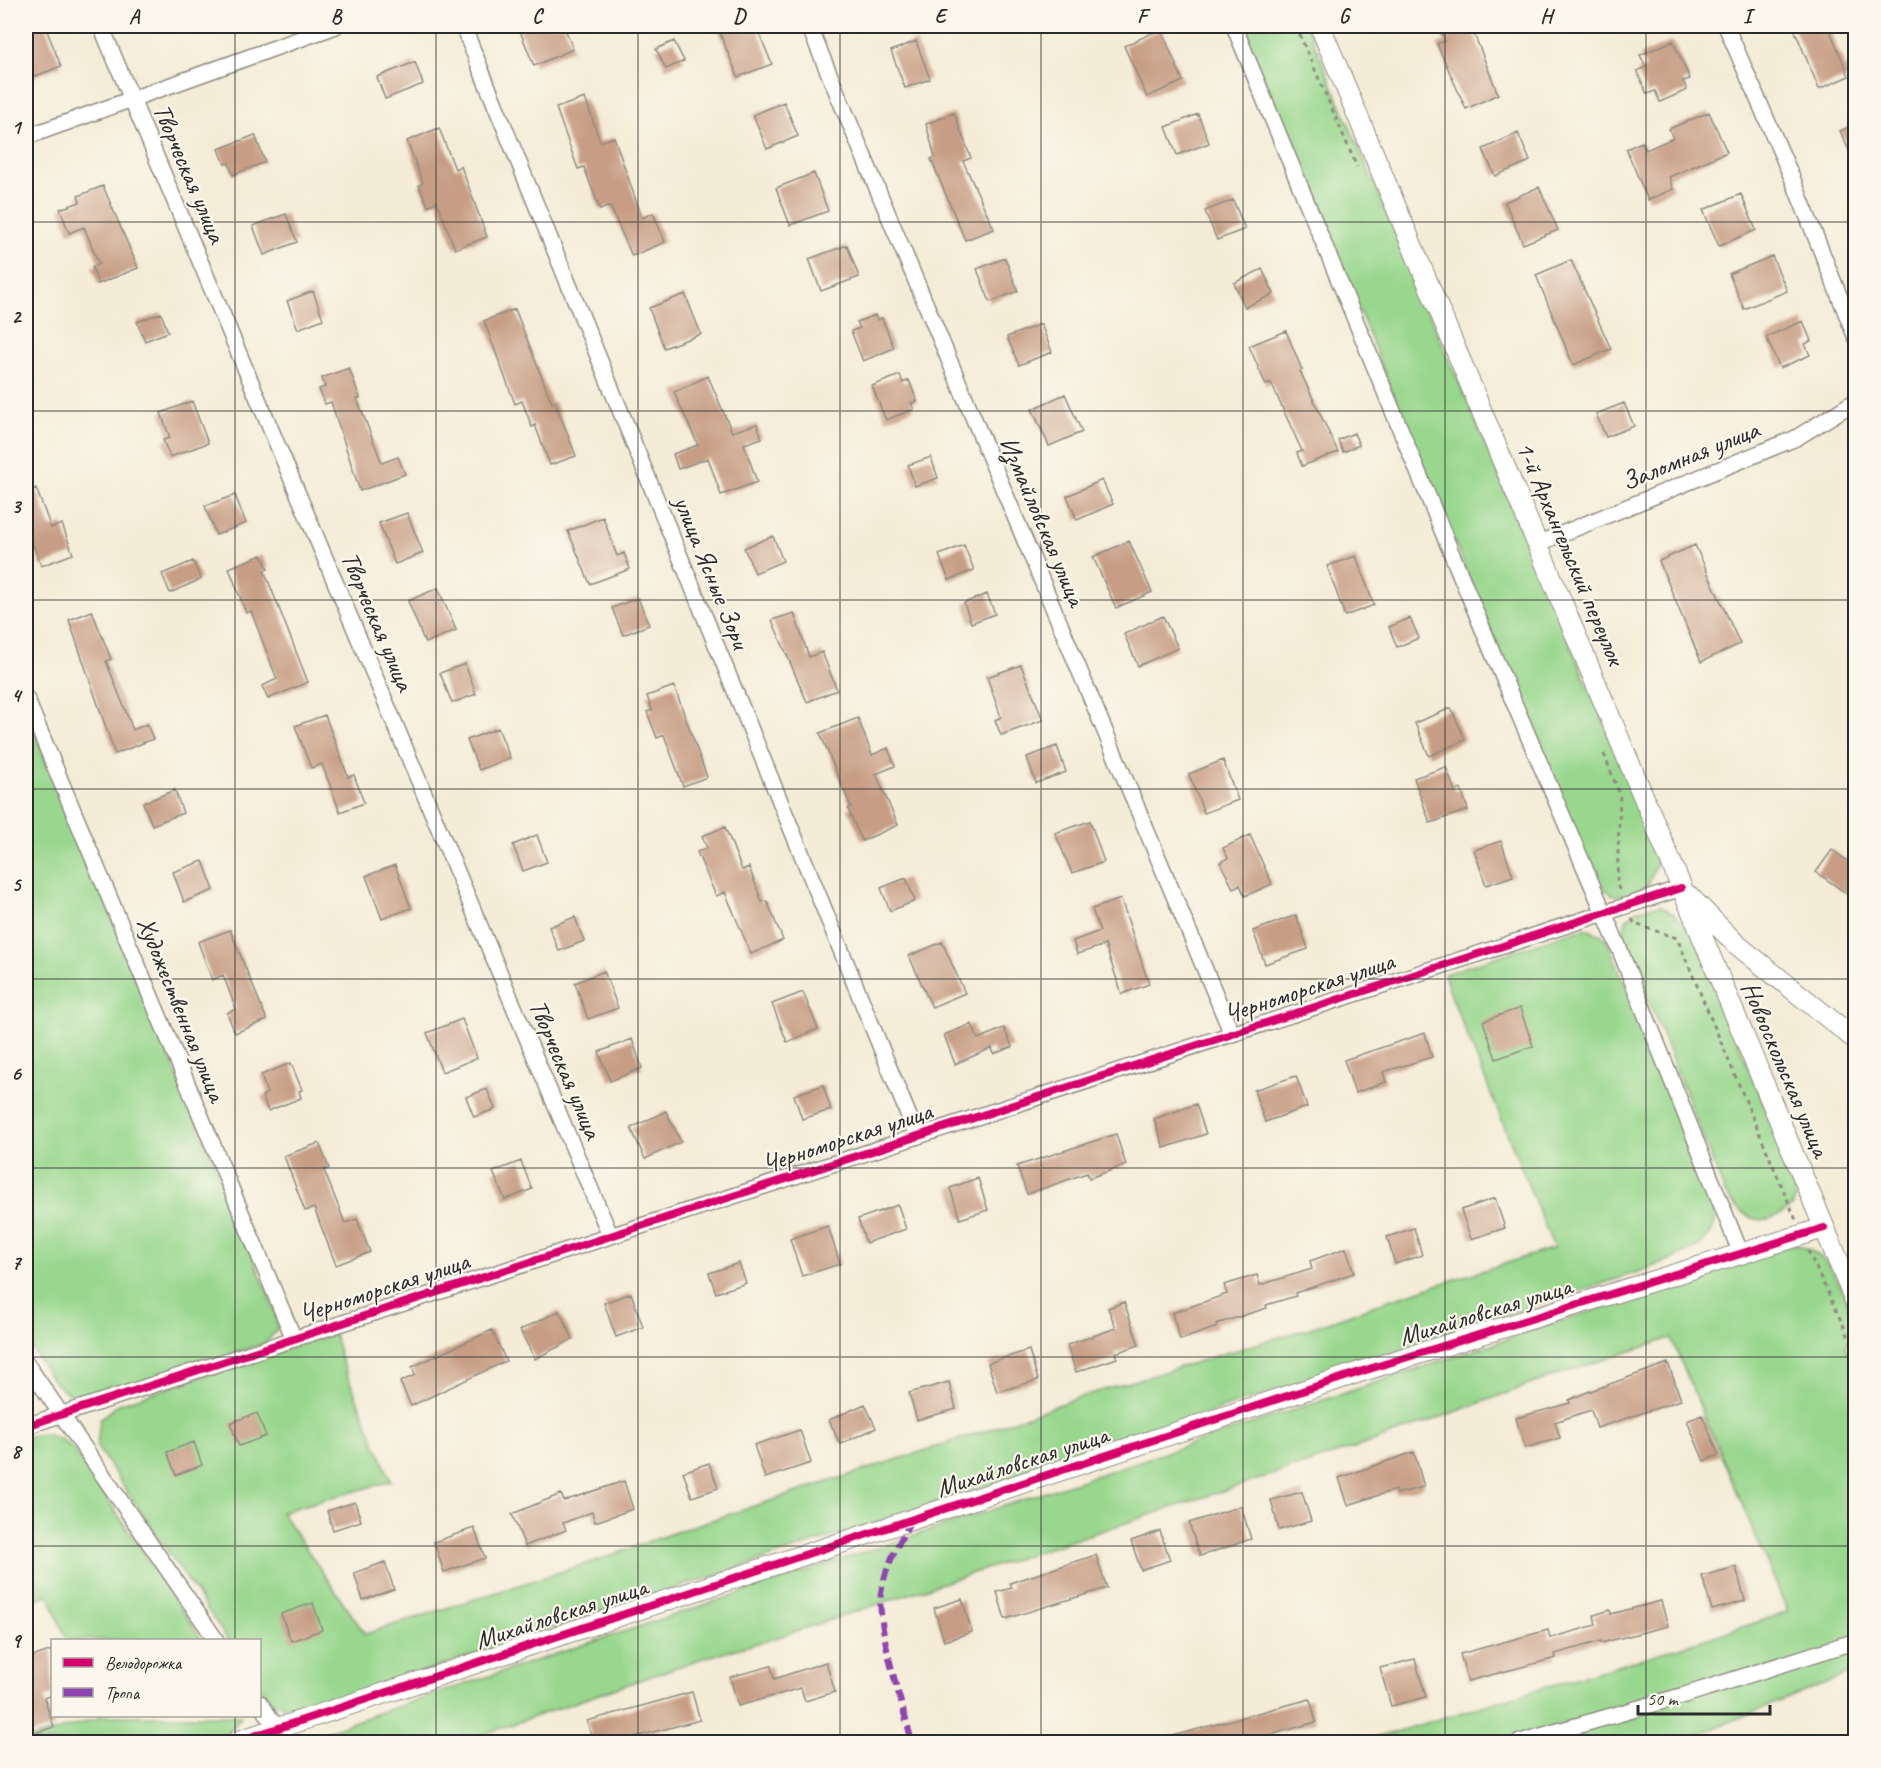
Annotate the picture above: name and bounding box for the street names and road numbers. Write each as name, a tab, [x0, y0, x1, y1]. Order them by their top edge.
street label: Творческая улица	[145, 99, 234, 249]
street label: Заломная улица	[1617, 412, 1765, 498]
street label: Измайловская улица	[991, 431, 1094, 614]
street label: 1-й Архангельский переулок	[1508, 436, 1634, 672]
street label: улица Ясные Зори	[665, 489, 758, 656]
street label: Творческая улица	[333, 547, 422, 697]
street label: Художественная улица	[129, 912, 234, 1108]
street label: Черноморская улица	[1220, 944, 1400, 1030]
street label: Новооскольская улица	[1734, 976, 1838, 1164]
street label: Творческая улица	[521, 995, 610, 1145]
street label: Черноморская улица	[758, 1094, 938, 1180]
street label: Черноморская улица	[295, 1244, 475, 1330]
street label: Михайловская улица	[1395, 1269, 1578, 1353]
street label: Михайловская улица	[932, 1417, 1114, 1505]
street label: Михайловская улица	[471, 1569, 653, 1657]

